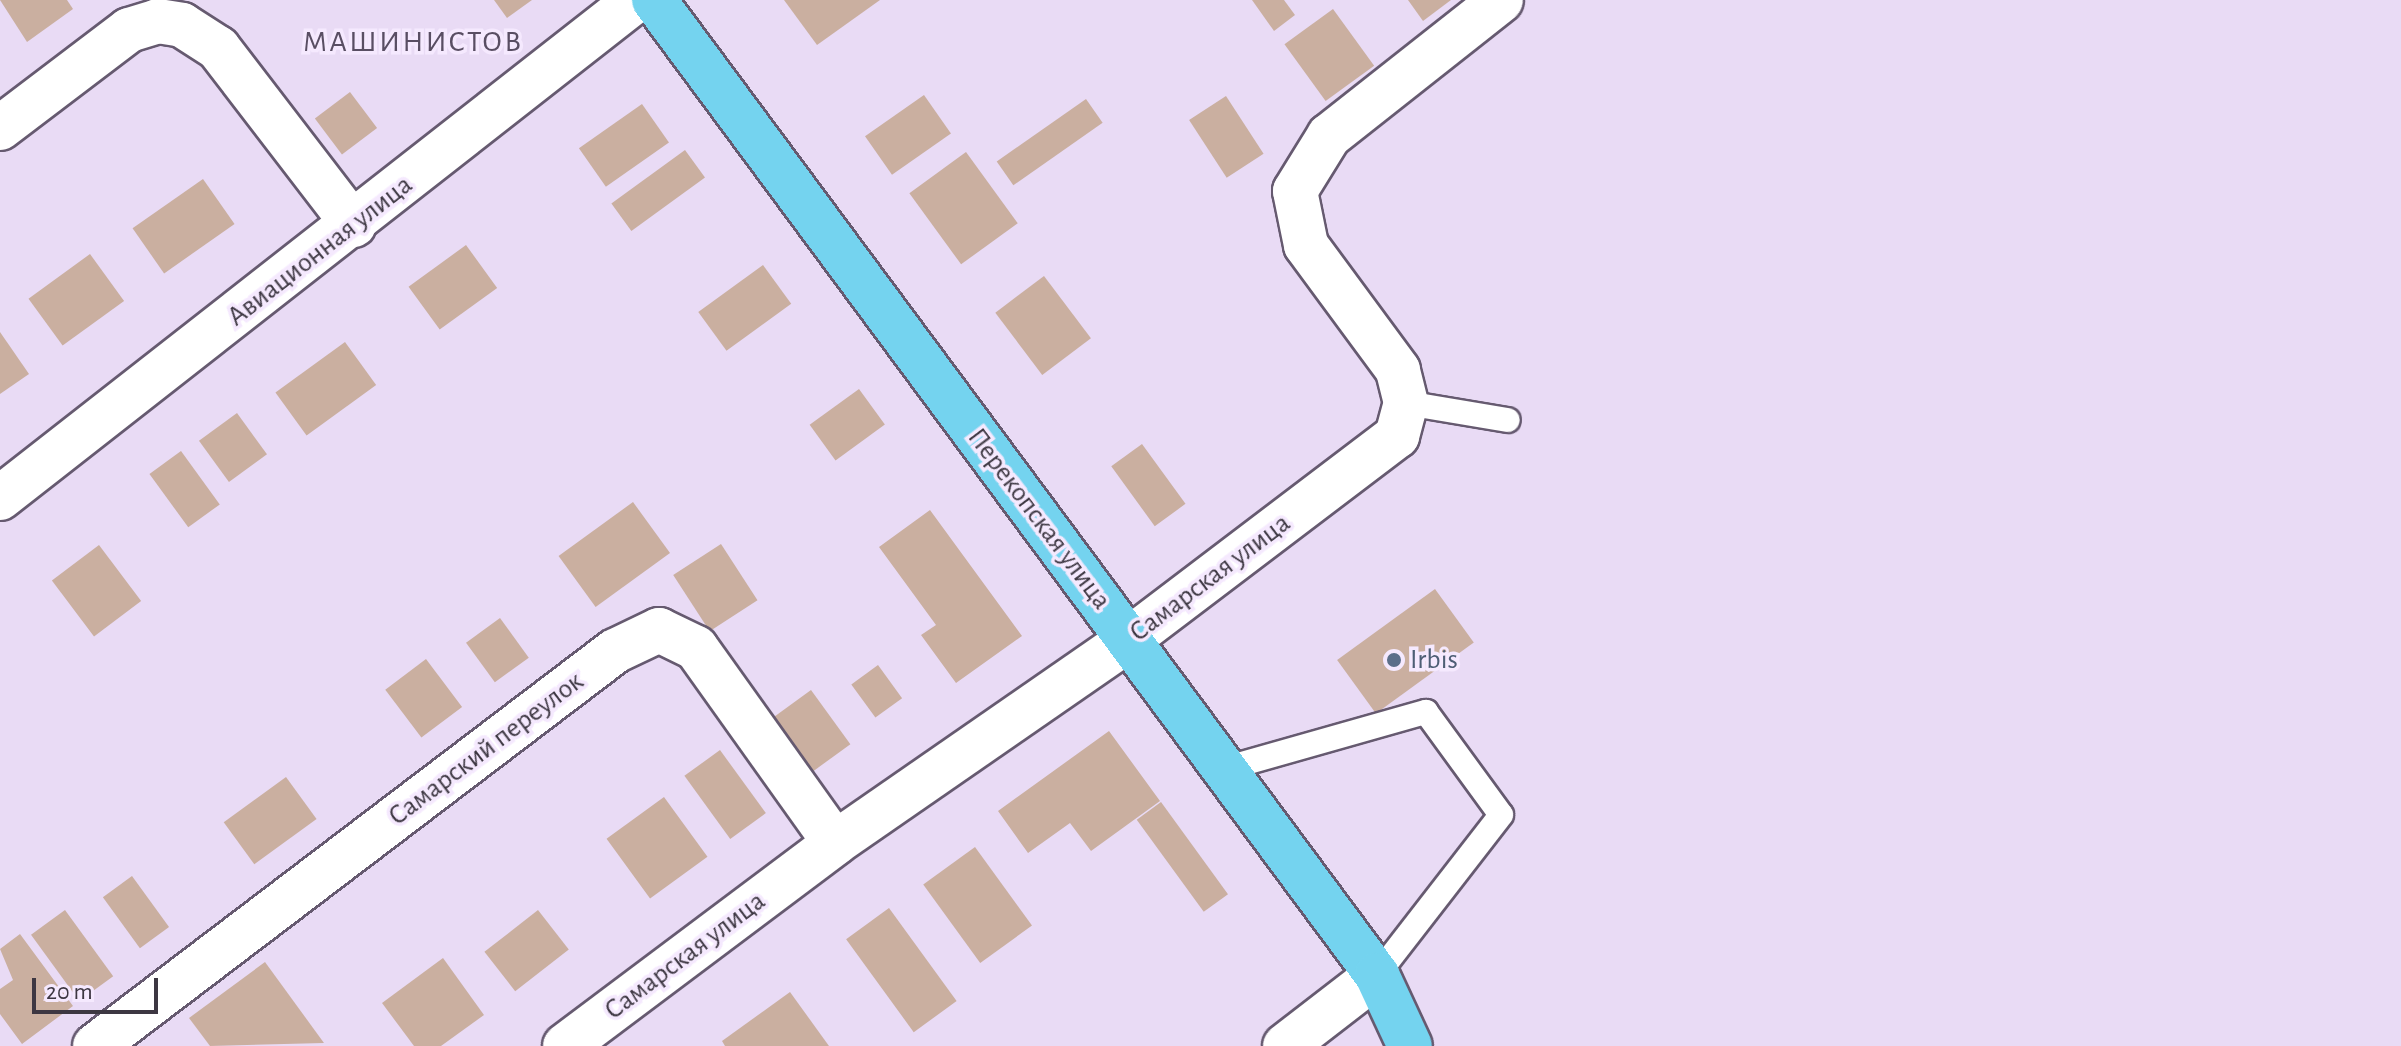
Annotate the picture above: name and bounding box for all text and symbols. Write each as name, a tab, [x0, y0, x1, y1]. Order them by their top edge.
district label: МАШИНИСТОВ	[303, 24, 523, 60]
street label: Авиационная улица	[221, 168, 419, 334]
street label: Перекопская улица	[960, 422, 1118, 616]
street label: Самарская улица	[1123, 507, 1297, 649]
place label: Irbis	[1410, 643, 1458, 677]
marker: Irbis	[1385, 651, 1403, 669]
street label: Самарский переулок	[382, 665, 590, 833]
street label: Самарская улица	[598, 885, 772, 1027]
scale bar	[36, 962, 162, 1012]
text: 20 m	[46, 980, 93, 1004]

